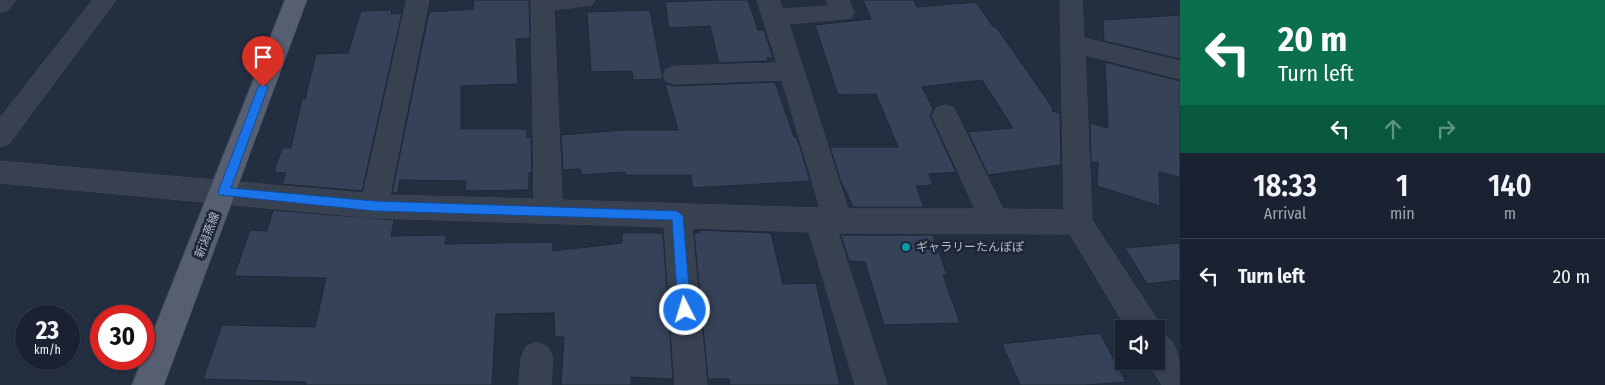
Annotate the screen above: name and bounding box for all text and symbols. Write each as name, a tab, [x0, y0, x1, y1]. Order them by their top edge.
text: 20 m	[1278, 18, 1347, 60]
icon: left	[1195, 20, 1260, 85]
pin	[242, 36, 284, 87]
icon: arrive	[249, 43, 277, 71]
text: Turn left	[1278, 60, 1354, 87]
icon: left	[1326, 115, 1354, 143]
icon: ahead	[1379, 115, 1407, 143]
icon: right	[1432, 115, 1460, 143]
text: 18:33	[1253, 168, 1317, 204]
text: 1	[1396, 168, 1409, 204]
text: 140	[1488, 168, 1532, 204]
text: Arrival	[1264, 204, 1306, 223]
text: min	[1390, 204, 1415, 223]
text: m	[1504, 204, 1516, 223]
street label: 新潟燕線	[192, 210, 222, 260]
place label: ギャラリーたんぽぽ	[916, 240, 1024, 254]
marker: ギャラリーたんぽぽ	[900, 241, 912, 253]
icon: left	[1195, 262, 1223, 290]
text: Turn left	[1238, 265, 1305, 288]
text: 20 m	[1553, 265, 1590, 288]
position arrow	[658, 283, 710, 335]
speed limit sign: 30	[90, 305, 155, 370]
text: 23	[36, 316, 59, 346]
map controls	[1115, 320, 1165, 370]
button: sound	[1115, 320, 1165, 370]
text: km/h	[34, 343, 61, 357]

